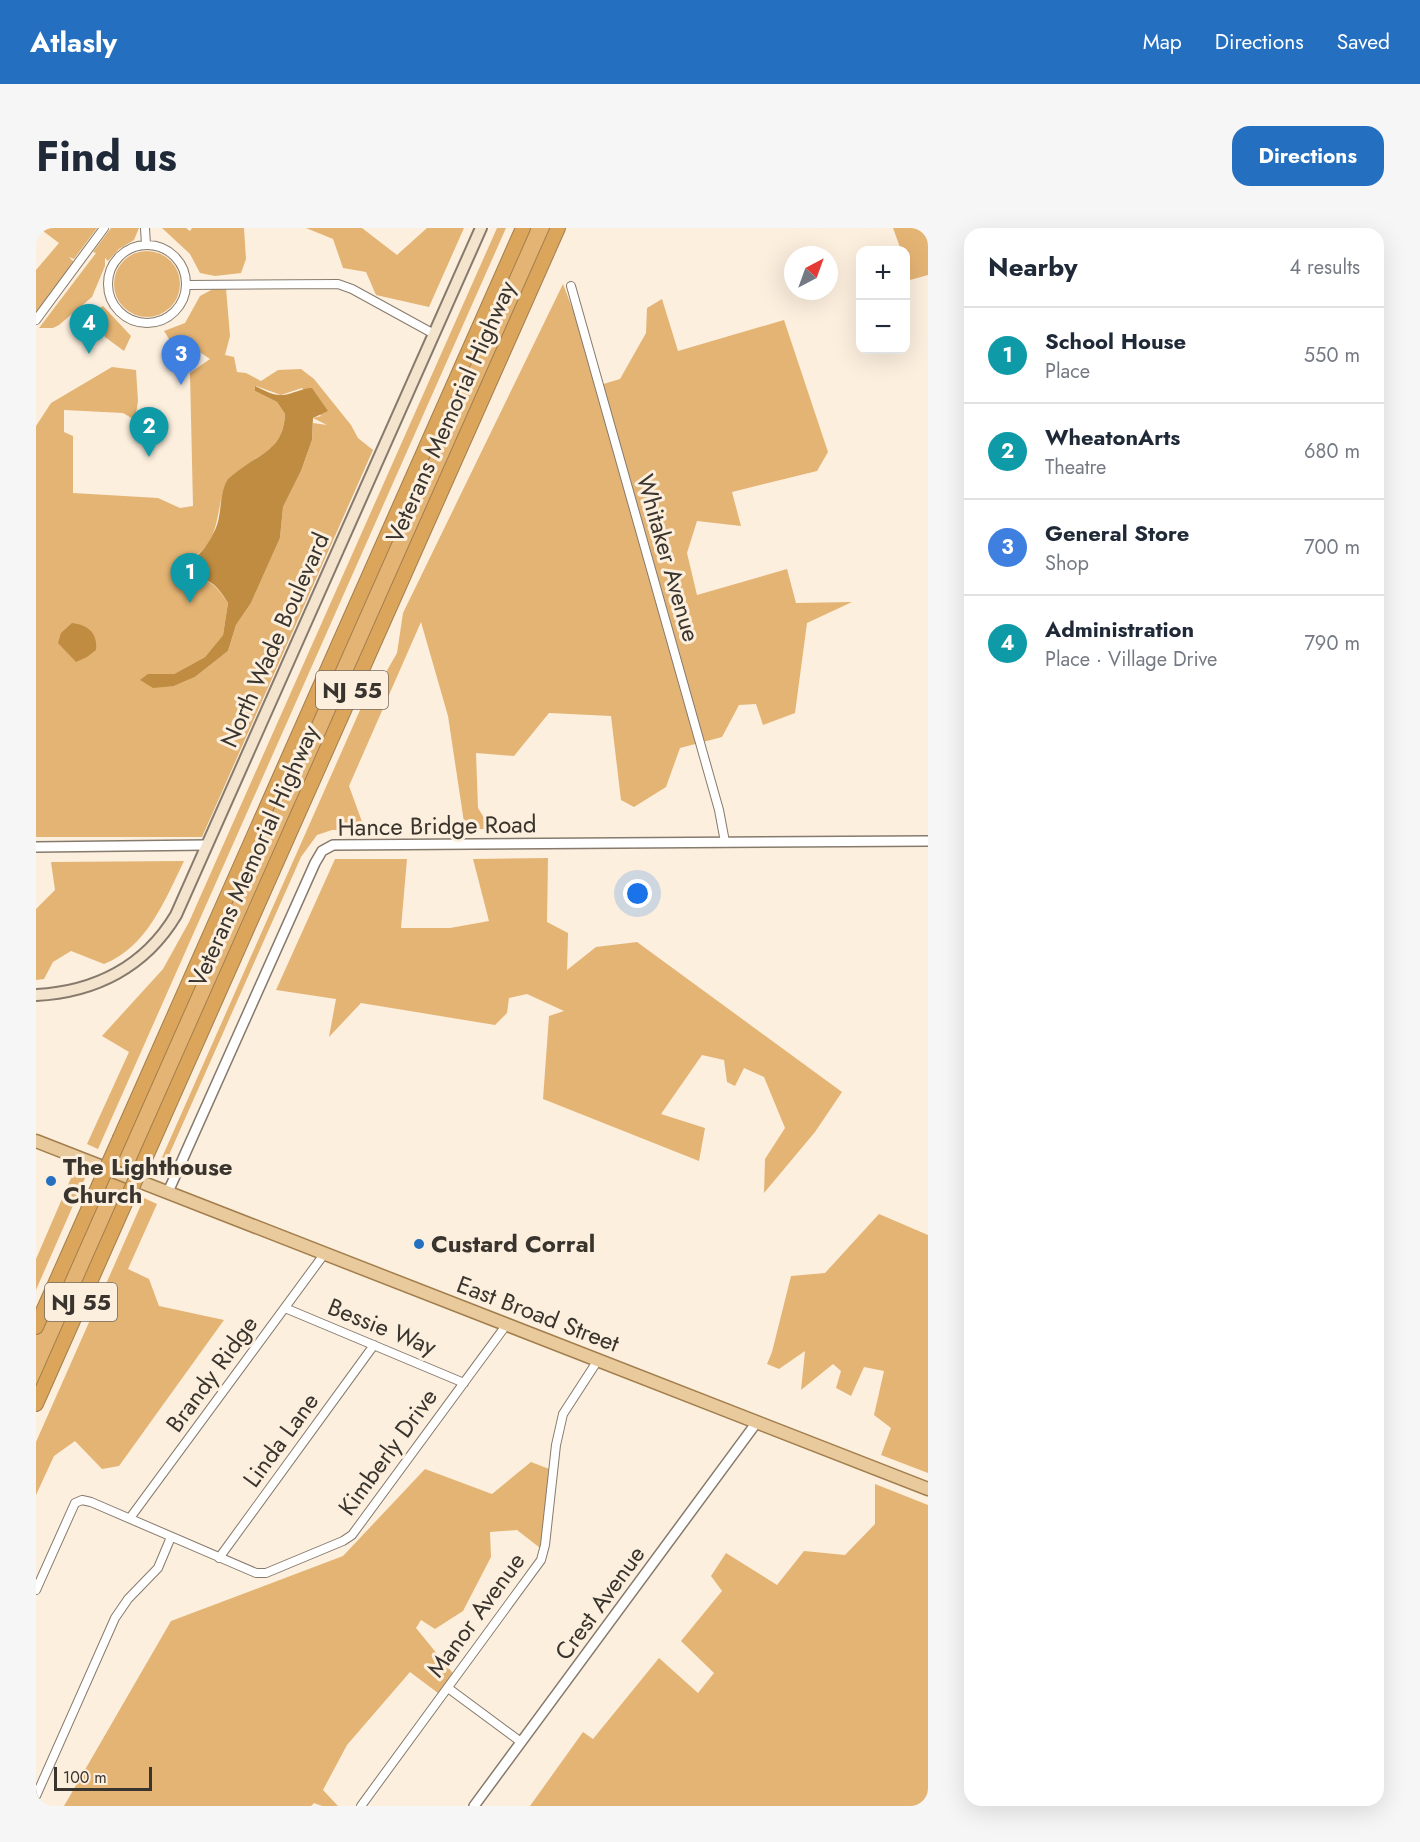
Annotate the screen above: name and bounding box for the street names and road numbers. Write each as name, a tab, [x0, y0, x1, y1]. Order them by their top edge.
street label: Veterans Memorial Highway	[377, 275, 524, 549]
street label: Whitaker Avenue	[628, 470, 709, 646]
street label: North Wade Boulevard	[211, 527, 338, 753]
road number: NJ 55	[316, 671, 388, 709]
street label: Veterans Memorial Highway	[180, 719, 327, 993]
street label: Hance Bridge Road	[337, 806, 537, 845]
street label: East Broad Street	[452, 1266, 625, 1361]
road number: NJ 55	[45, 1283, 117, 1321]
street label: Bessie Way	[323, 1289, 442, 1364]
street label: Brandy Ridge	[157, 1308, 266, 1439]
street label: Kimberly Drive	[330, 1381, 446, 1522]
street label: Linda Lane	[234, 1385, 327, 1494]
street label: Crest Avenue	[546, 1538, 653, 1667]
street label: Manor Avenue	[418, 1545, 533, 1684]

